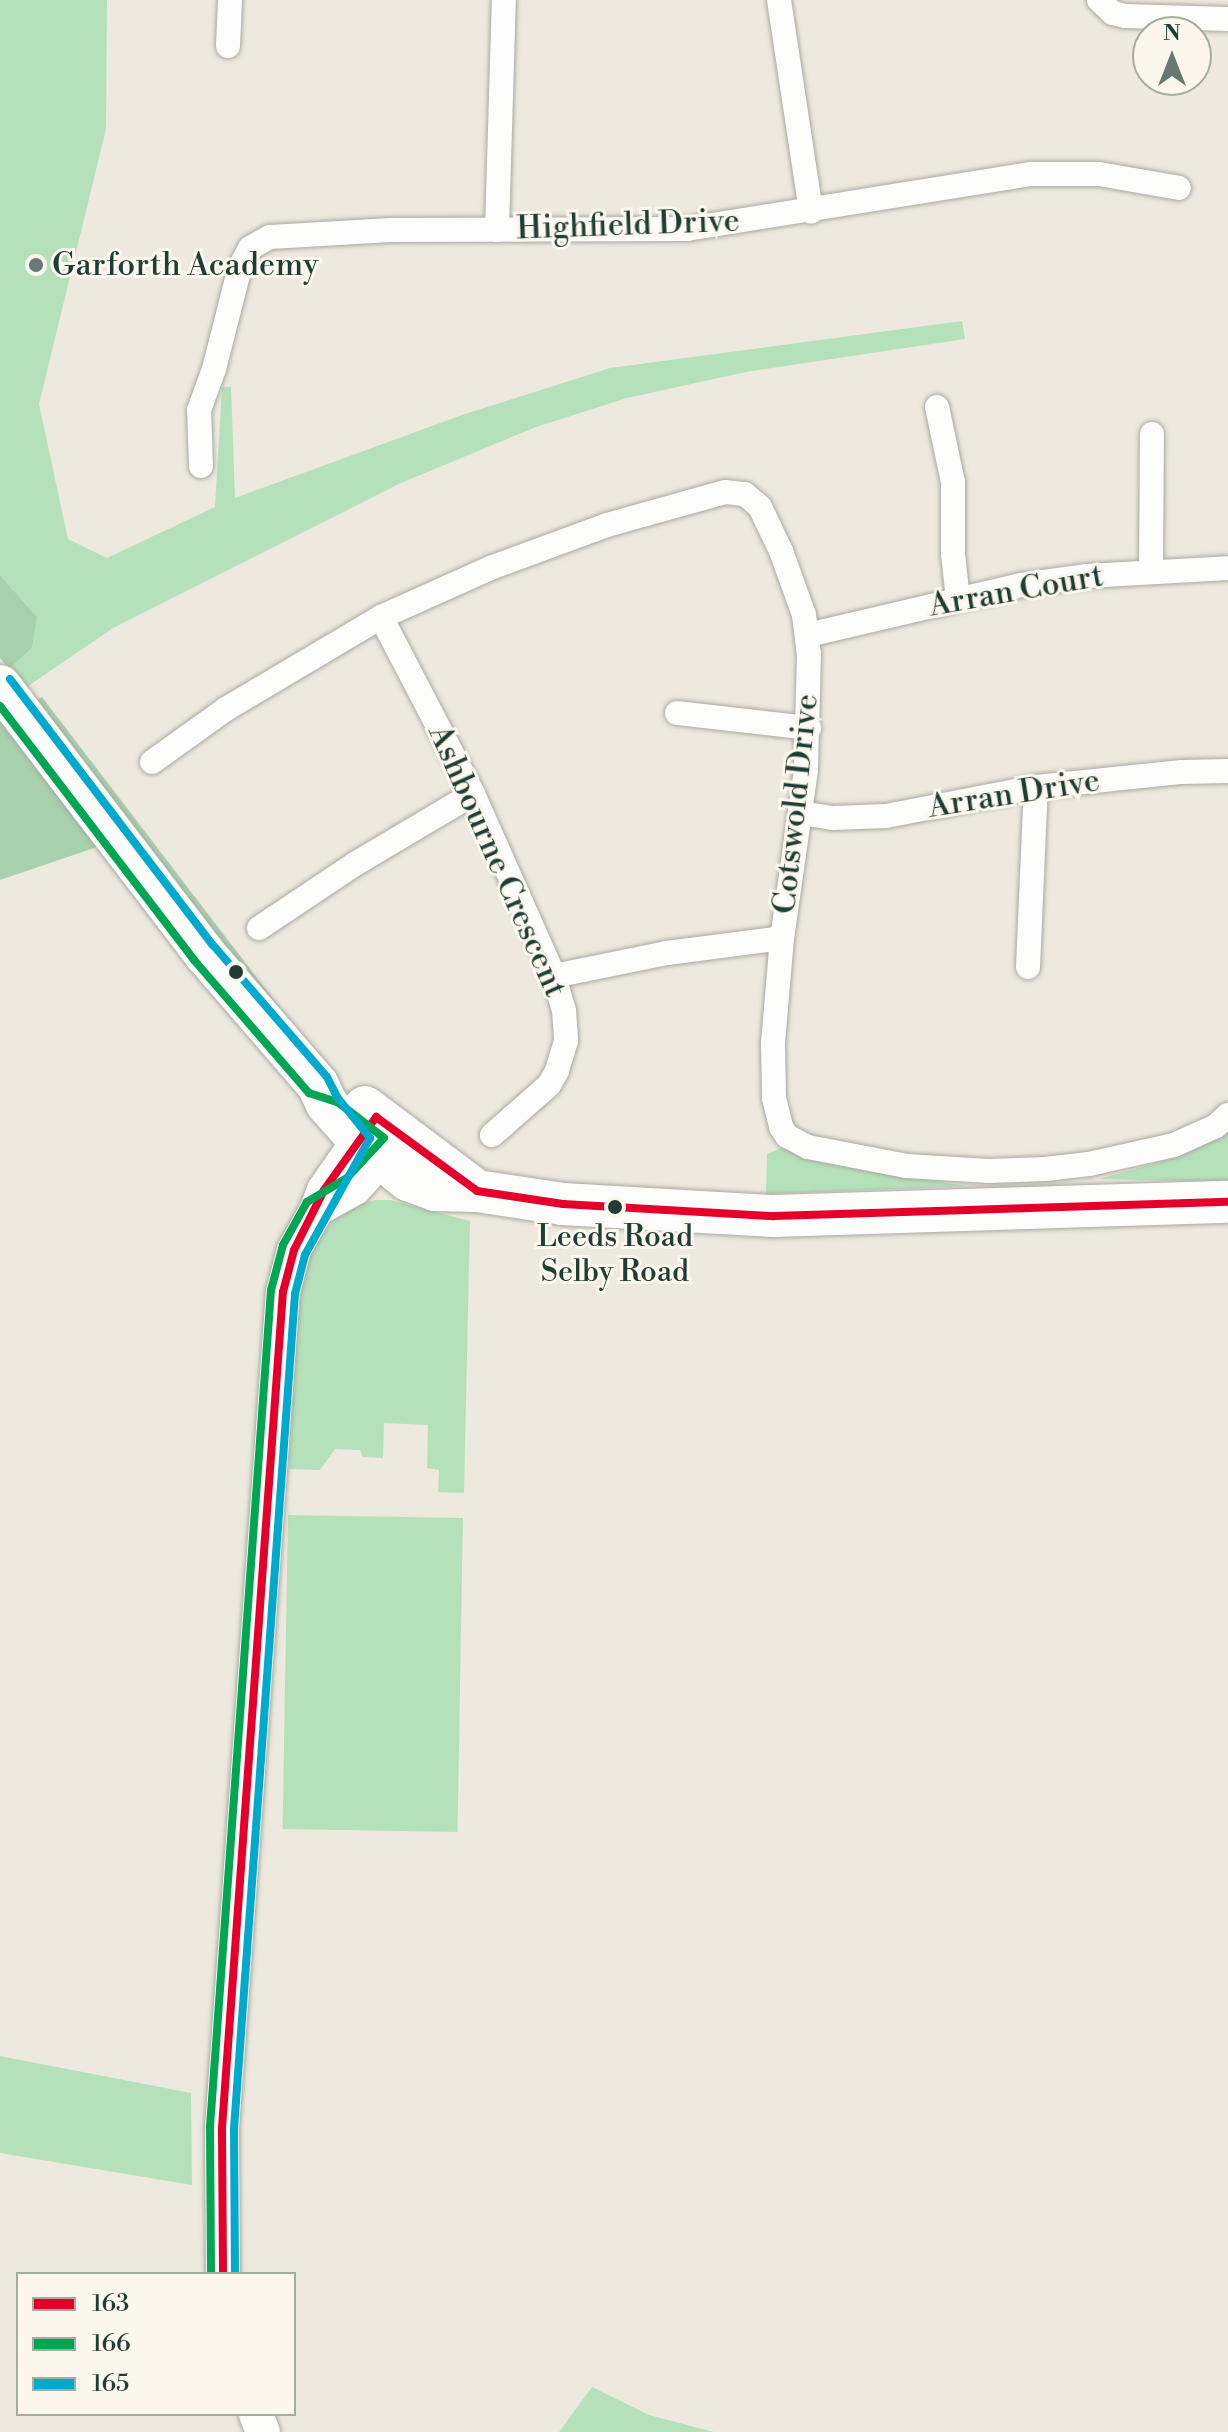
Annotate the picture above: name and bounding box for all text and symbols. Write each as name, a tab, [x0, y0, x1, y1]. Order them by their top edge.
north arrow	[1132, 16, 1212, 96]
text: N	[1163, 20, 1181, 47]
street label: Highfield Drive	[516, 202, 740, 248]
place label: Garforth Academy	[52, 246, 318, 284]
marker: Garforth Academy	[27, 256, 45, 274]
street label: Arran Court	[926, 557, 1106, 625]
street label: Cotswold Drive	[765, 692, 827, 916]
street label: Ashbourne Crescent	[420, 719, 574, 1003]
street label: Arran Drive	[925, 761, 1103, 827]
unlabelled marker	[228, 964, 244, 980]
marker: Leeds Road Selby Road	[607, 1199, 623, 1215]
place label: Leeds Road Selby Road	[537, 1219, 693, 1290]
legend	[16, 2272, 296, 2416]
text: 163	[92, 2289, 129, 2319]
text: 166	[92, 2329, 131, 2359]
text: 165	[92, 2369, 129, 2399]

